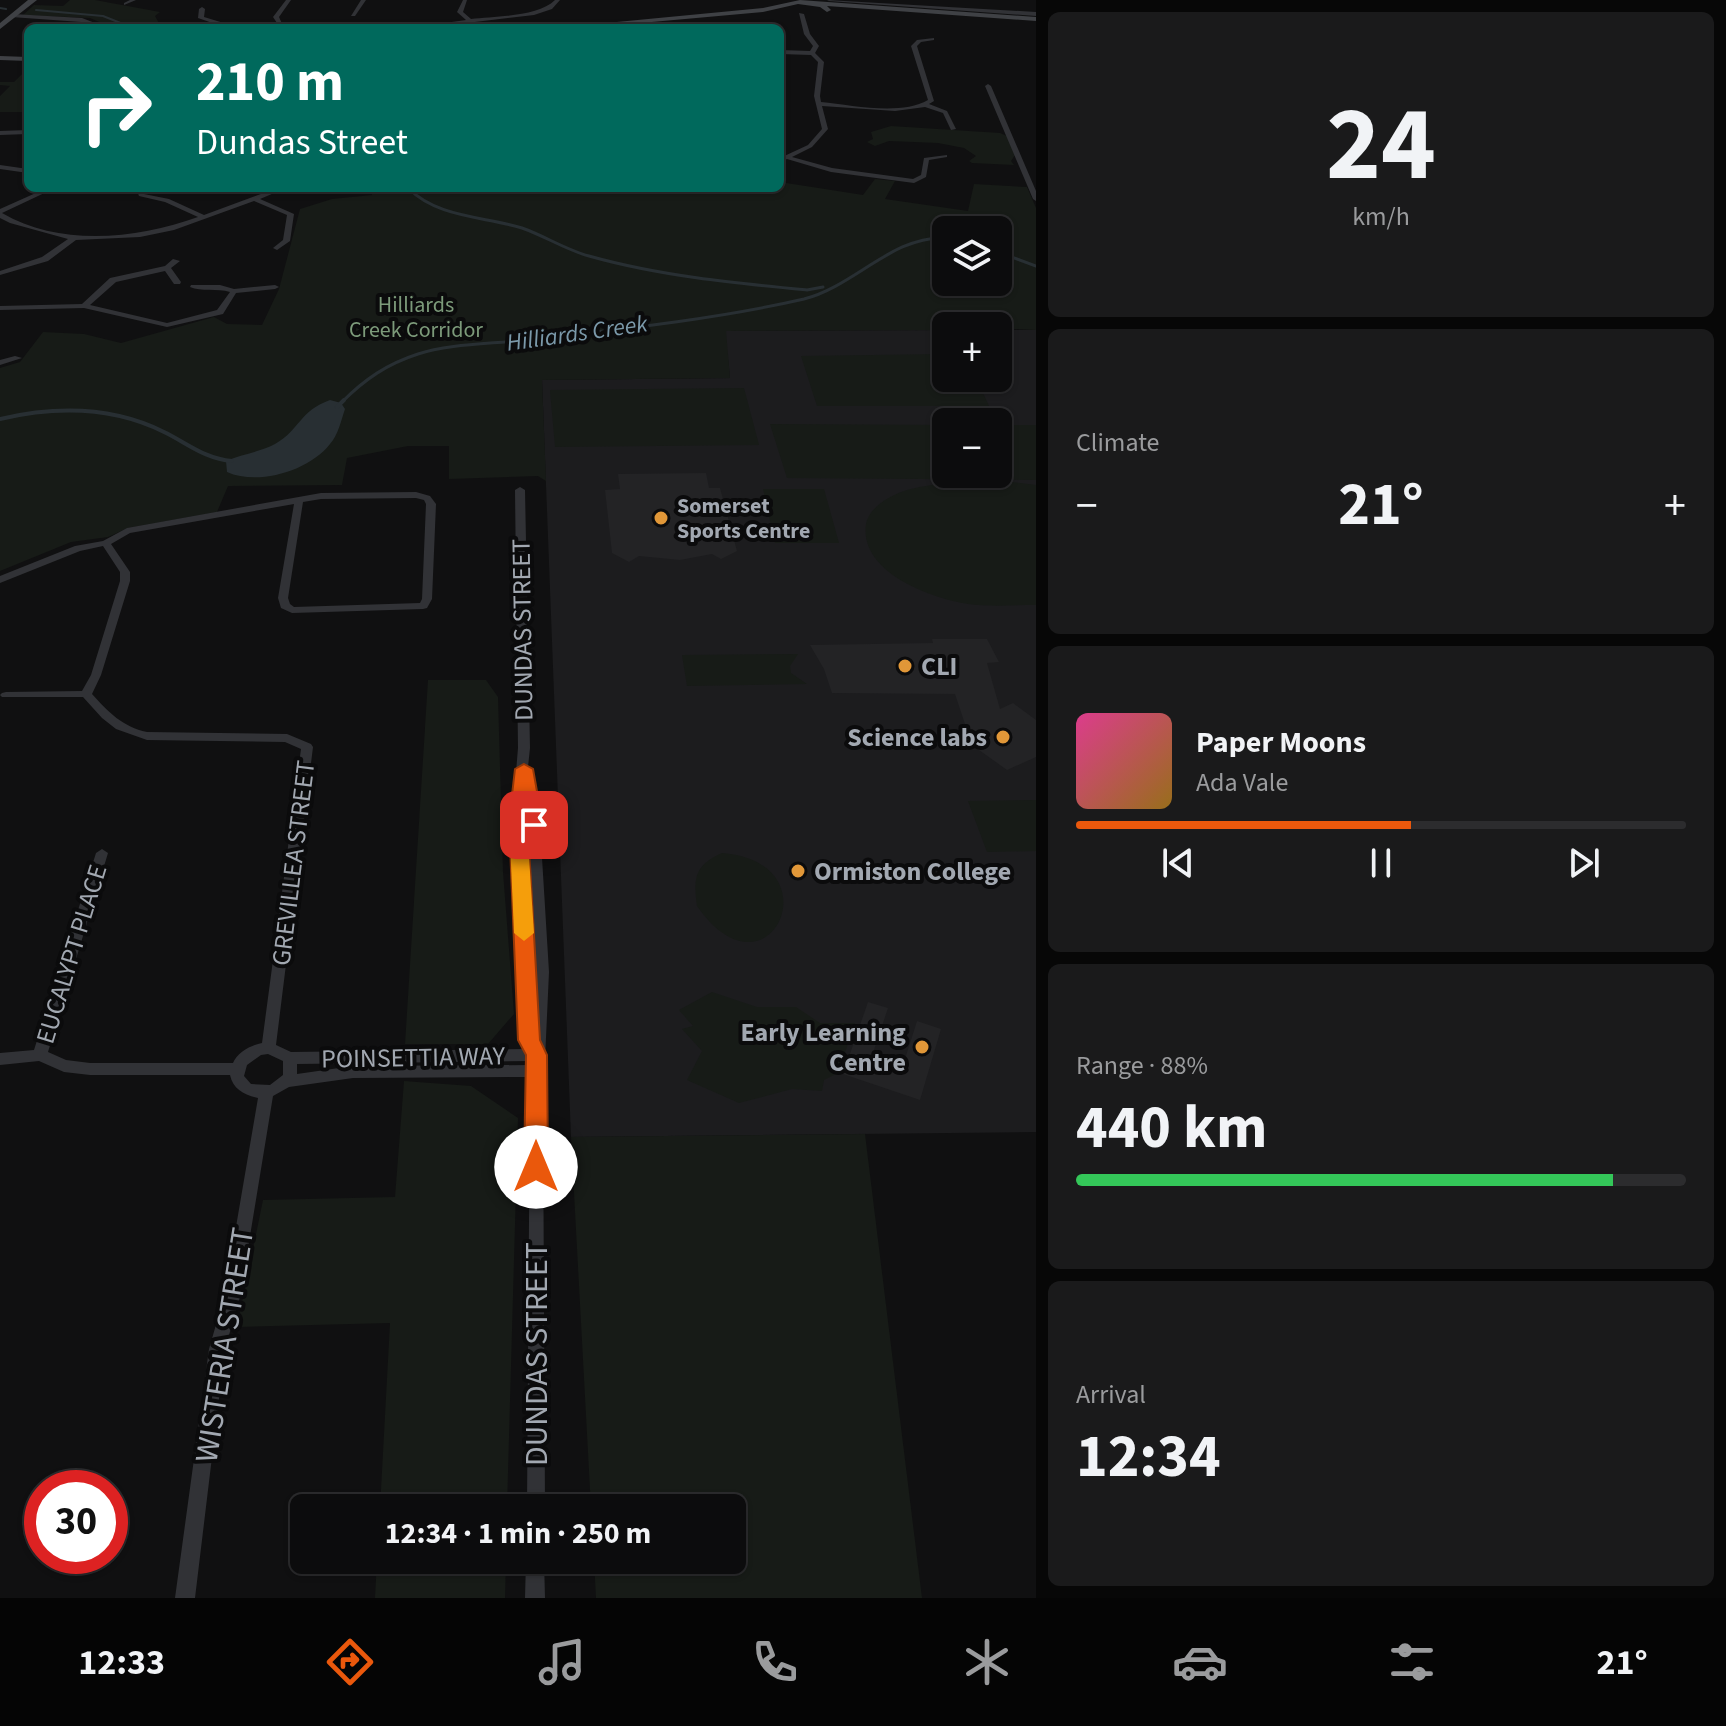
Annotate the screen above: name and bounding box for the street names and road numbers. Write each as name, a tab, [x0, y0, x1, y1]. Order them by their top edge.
street label: DUNDAS STREET	[502, 539, 543, 721]
street label: GREVILLEA STREET	[263, 758, 324, 968]
street label: EUCALYPT PLACE	[27, 860, 116, 1048]
street label: POINSETTIA WAY	[321, 1037, 506, 1078]
street label: WISTERIA STREET	[184, 1224, 266, 1466]
street label: DUNDAS STREET	[514, 1242, 560, 1466]

